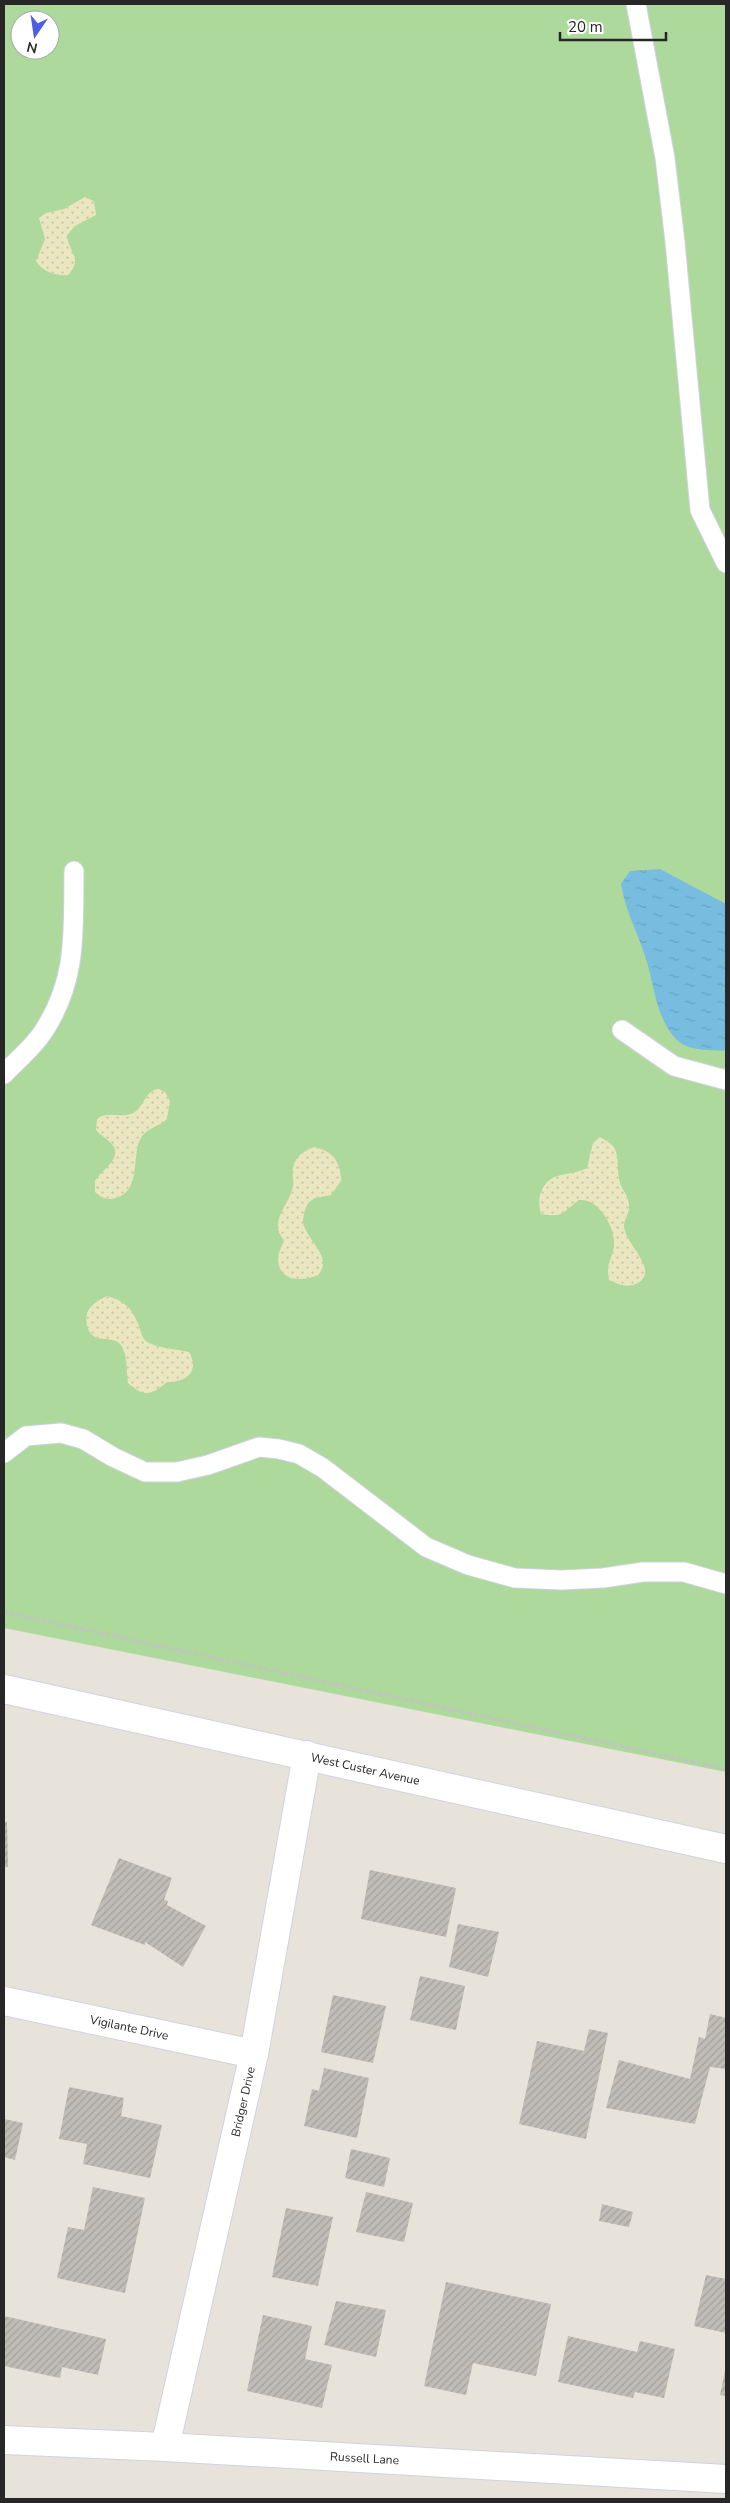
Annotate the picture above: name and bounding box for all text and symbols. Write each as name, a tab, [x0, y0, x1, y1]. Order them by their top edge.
north arrow	[10, 10, 60, 60]
scale bar	[560, 10, 666, 42]
text: 20 m	[568, 17, 603, 37]
text: N	[25, 37, 39, 58]
street label: West Custer Avenue	[309, 1749, 421, 1789]
street label: Vigilante Drive	[88, 2011, 170, 2044]
street label: Bridger Drive	[227, 2065, 259, 2138]
street label: Russell Lane	[330, 2448, 399, 2468]

